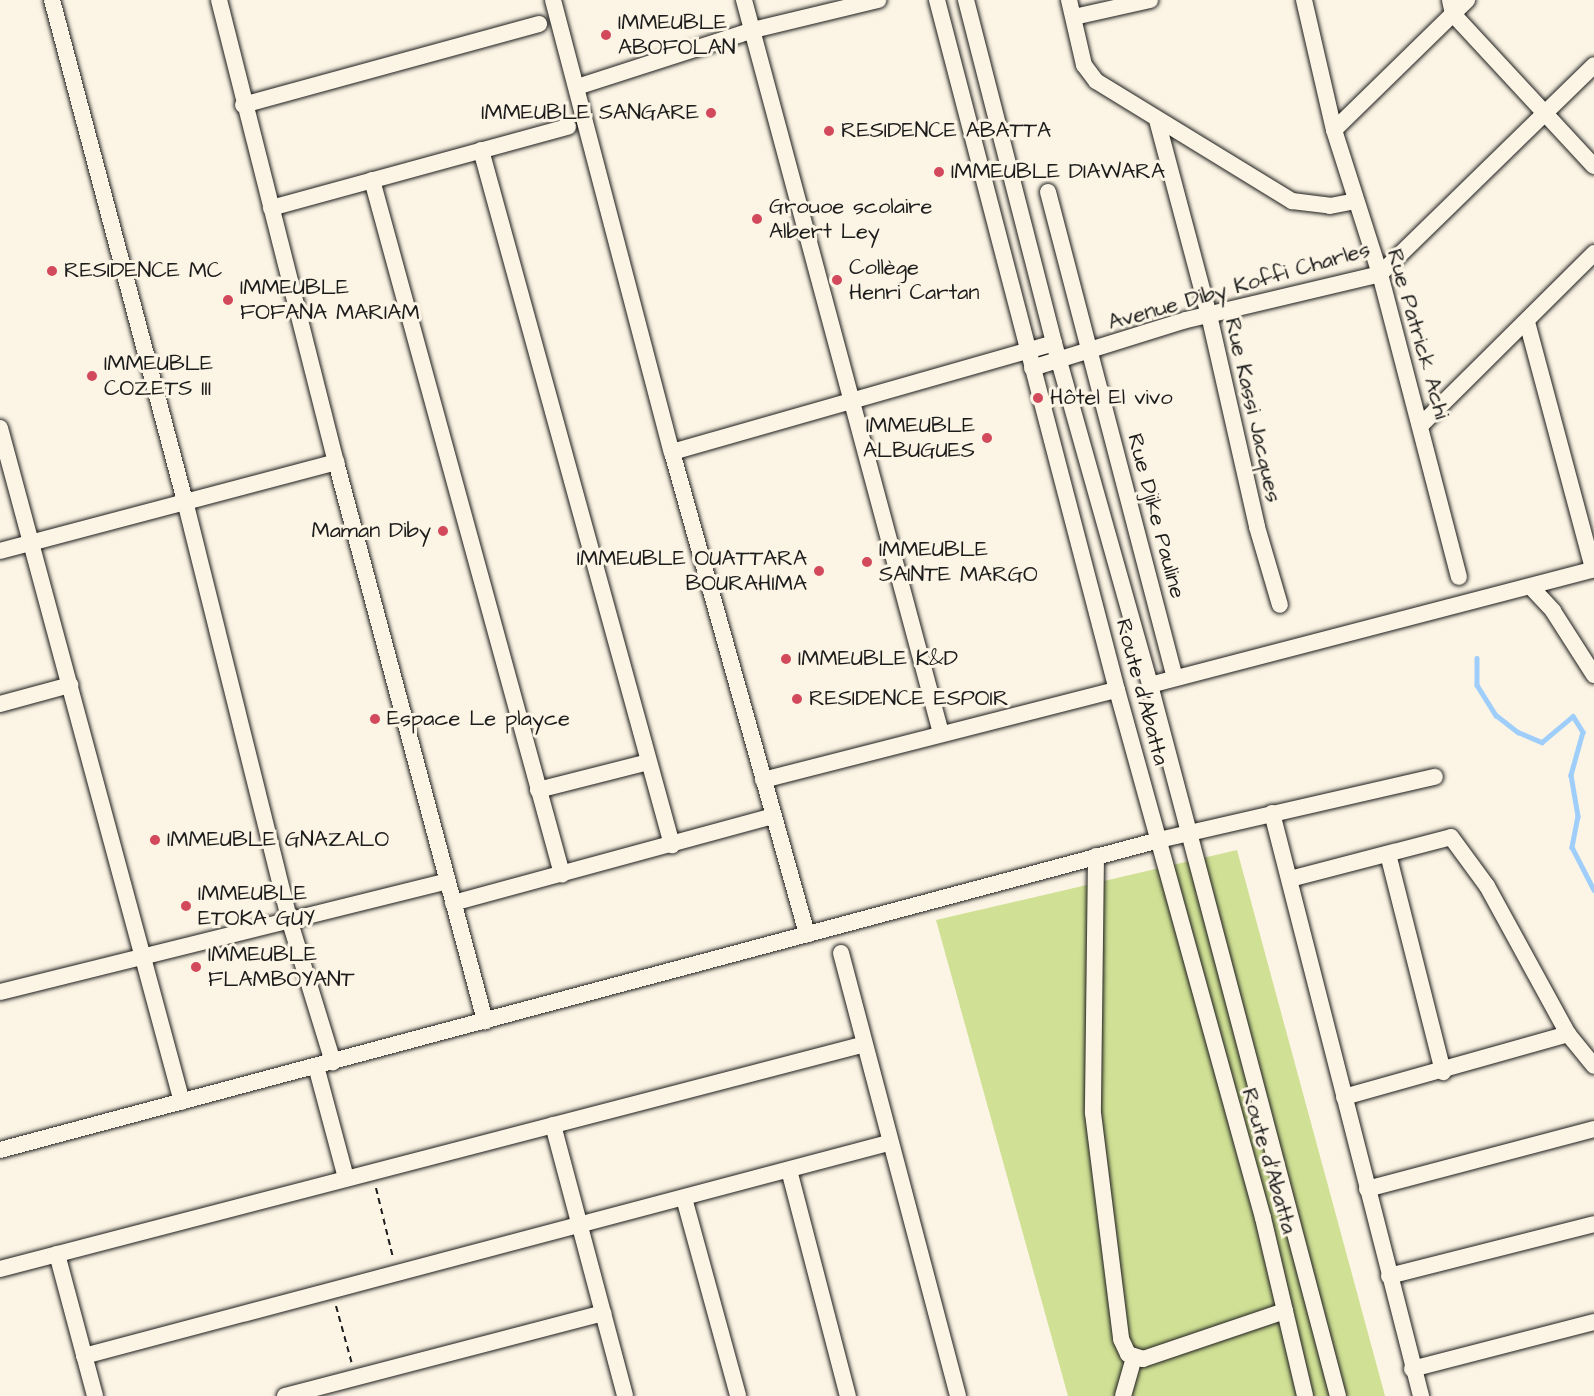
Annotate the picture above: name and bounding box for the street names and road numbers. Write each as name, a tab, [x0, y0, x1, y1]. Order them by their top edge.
street label: Avenue Diby Koffi Charles	[1105, 236, 1373, 336]
street label: Rue Patrick Achi	[1381, 246, 1455, 422]
street label: Rue Kassi Jacques	[1219, 315, 1287, 505]
street label: Rue Djike Pauline	[1121, 431, 1191, 601]
street label: Route d'Abatta	[1110, 616, 1174, 768]
street label: Route d'Abatta	[1236, 1085, 1302, 1237]

